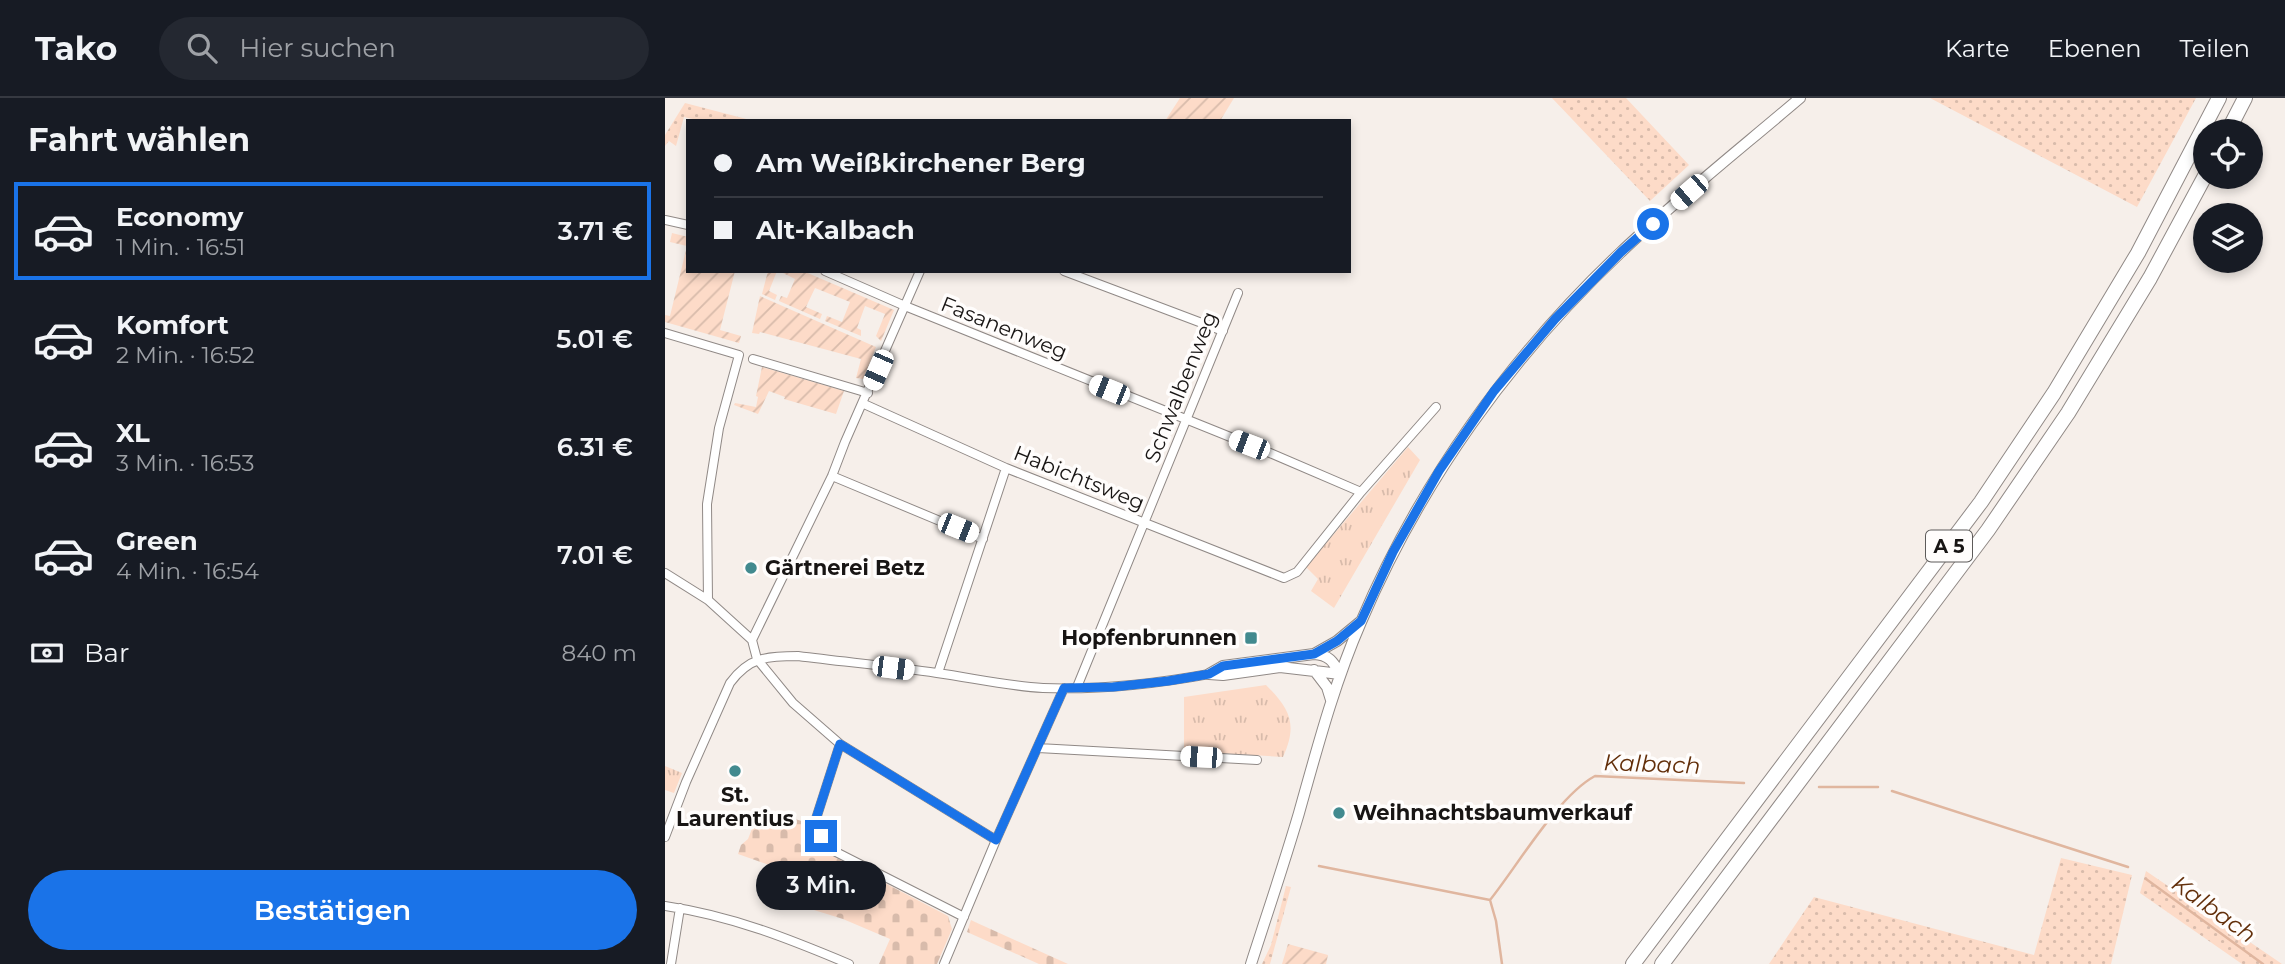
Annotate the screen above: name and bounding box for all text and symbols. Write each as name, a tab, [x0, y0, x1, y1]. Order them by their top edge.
search box	[159, 17, 649, 80]
text: Tako	[35, 28, 117, 68]
icon: search	[183, 29, 221, 67]
text: Hier suchen	[239, 32, 396, 64]
text: Karte	[1945, 34, 2010, 63]
text: Ebenen	[2048, 34, 2141, 63]
text: Teilen	[2179, 34, 2250, 63]
map controls	[2193, 119, 2263, 273]
button: locate	[2193, 119, 2263, 189]
text: Fahrt wählen	[28, 120, 250, 159]
text: Am Weißkirchener Berg	[756, 147, 1086, 179]
car	[1667, 170, 1712, 214]
icon: car	[32, 200, 95, 263]
text: Economy	[116, 201, 243, 233]
button: layers	[2193, 203, 2263, 273]
route start	[1637, 208, 1669, 240]
text: Alt-Kalbach	[756, 214, 915, 246]
text: 3.71 €	[558, 215, 633, 247]
text: 1 Min. · 16:51	[116, 233, 245, 261]
street label: Fasanenweg	[937, 291, 1071, 364]
icon: car	[32, 308, 95, 371]
street label: Schwalbenweg	[1139, 308, 1222, 466]
text: Komfort	[116, 309, 229, 341]
text: 5.01 €	[556, 323, 633, 355]
text: 2 Min. · 16:52	[116, 341, 255, 369]
car	[860, 347, 897, 393]
car	[1086, 372, 1133, 408]
icon: car	[32, 416, 95, 479]
text: XL	[116, 417, 150, 449]
car	[1226, 428, 1273, 462]
text: 6.31 €	[557, 431, 633, 463]
street label: Habichtsweg	[1010, 440, 1148, 515]
text: 3 Min. · 16:53	[116, 449, 254, 477]
car	[935, 510, 982, 546]
icon: car	[32, 524, 95, 587]
text: Green	[116, 525, 198, 557]
road number: A 5	[1926, 530, 1972, 561]
text: 7.01 €	[557, 539, 633, 571]
place label: Gärtnerei Betz	[765, 555, 925, 580]
text: 4 Min. · 16:54	[116, 557, 259, 585]
marker: Gärtnerei Betz	[743, 560, 759, 576]
place label: Hopfenbrunnen	[1061, 625, 1237, 650]
marker: Hopfenbrunnen	[1243, 630, 1259, 646]
icon: cash	[28, 634, 66, 672]
text: Bar	[84, 637, 129, 669]
text: 840 m	[561, 639, 637, 667]
car	[871, 655, 916, 681]
car	[1180, 745, 1223, 769]
water label: Kalbach	[1603, 748, 1701, 780]
marker: St. Laurentius	[727, 763, 743, 779]
place label: St. Laurentius	[676, 782, 794, 831]
place label: Weihnachtsbaumverkauf	[1353, 800, 1633, 825]
marker: Weihnachtsbaumverkauf	[1331, 805, 1347, 821]
route end	[805, 820, 837, 852]
callout: 3 Min.	[756, 860, 886, 910]
water label: Kalbach	[2166, 869, 2262, 949]
button: Bestätigen	[28, 870, 637, 950]
text: 3 Min.	[786, 871, 856, 899]

